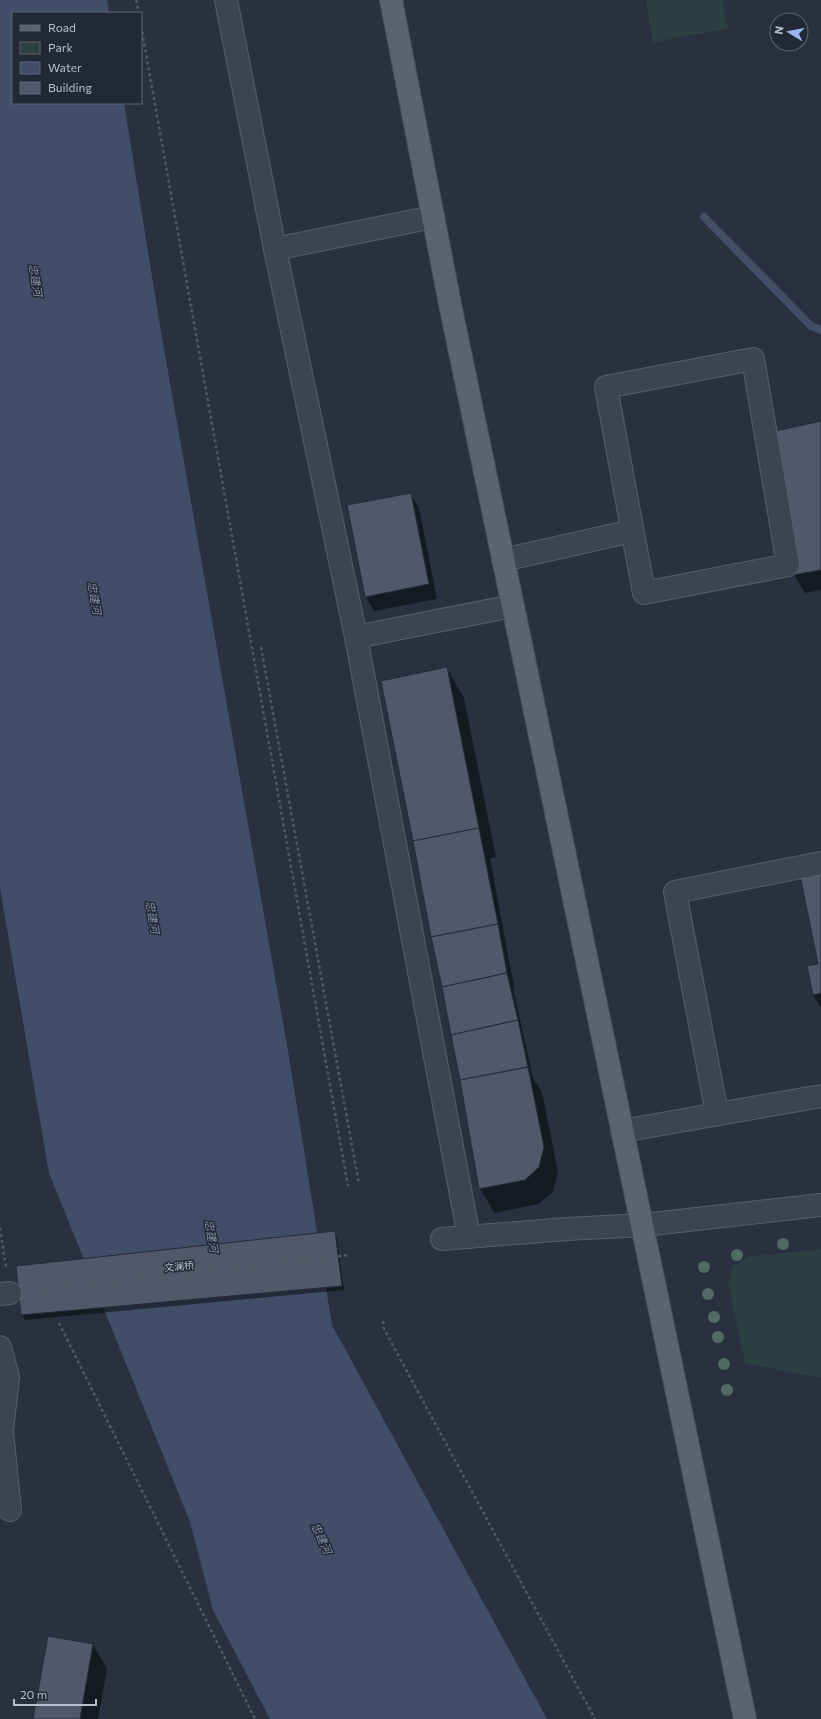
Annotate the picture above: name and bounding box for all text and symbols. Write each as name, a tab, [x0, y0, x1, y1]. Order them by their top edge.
legend	[12, 12, 142, 104]
north arrow	[769, 12, 809, 52]
text: Road	[48, 20, 76, 34]
text: N	[772, 25, 786, 35]
text: Park	[48, 40, 74, 54]
text: Water	[48, 60, 82, 74]
text: Building	[48, 80, 92, 94]
water label: 忠建河	[27, 263, 46, 299]
water label: 忠建河	[86, 581, 105, 617]
water label: 忠建河	[144, 900, 163, 936]
water label: 忠建河	[203, 1219, 222, 1255]
street label: 文澜桥	[163, 1258, 195, 1274]
water label: 忠建河	[309, 1520, 336, 1558]
scale bar	[14, 1681, 96, 1707]
text: 20 m	[20, 1687, 47, 1701]

